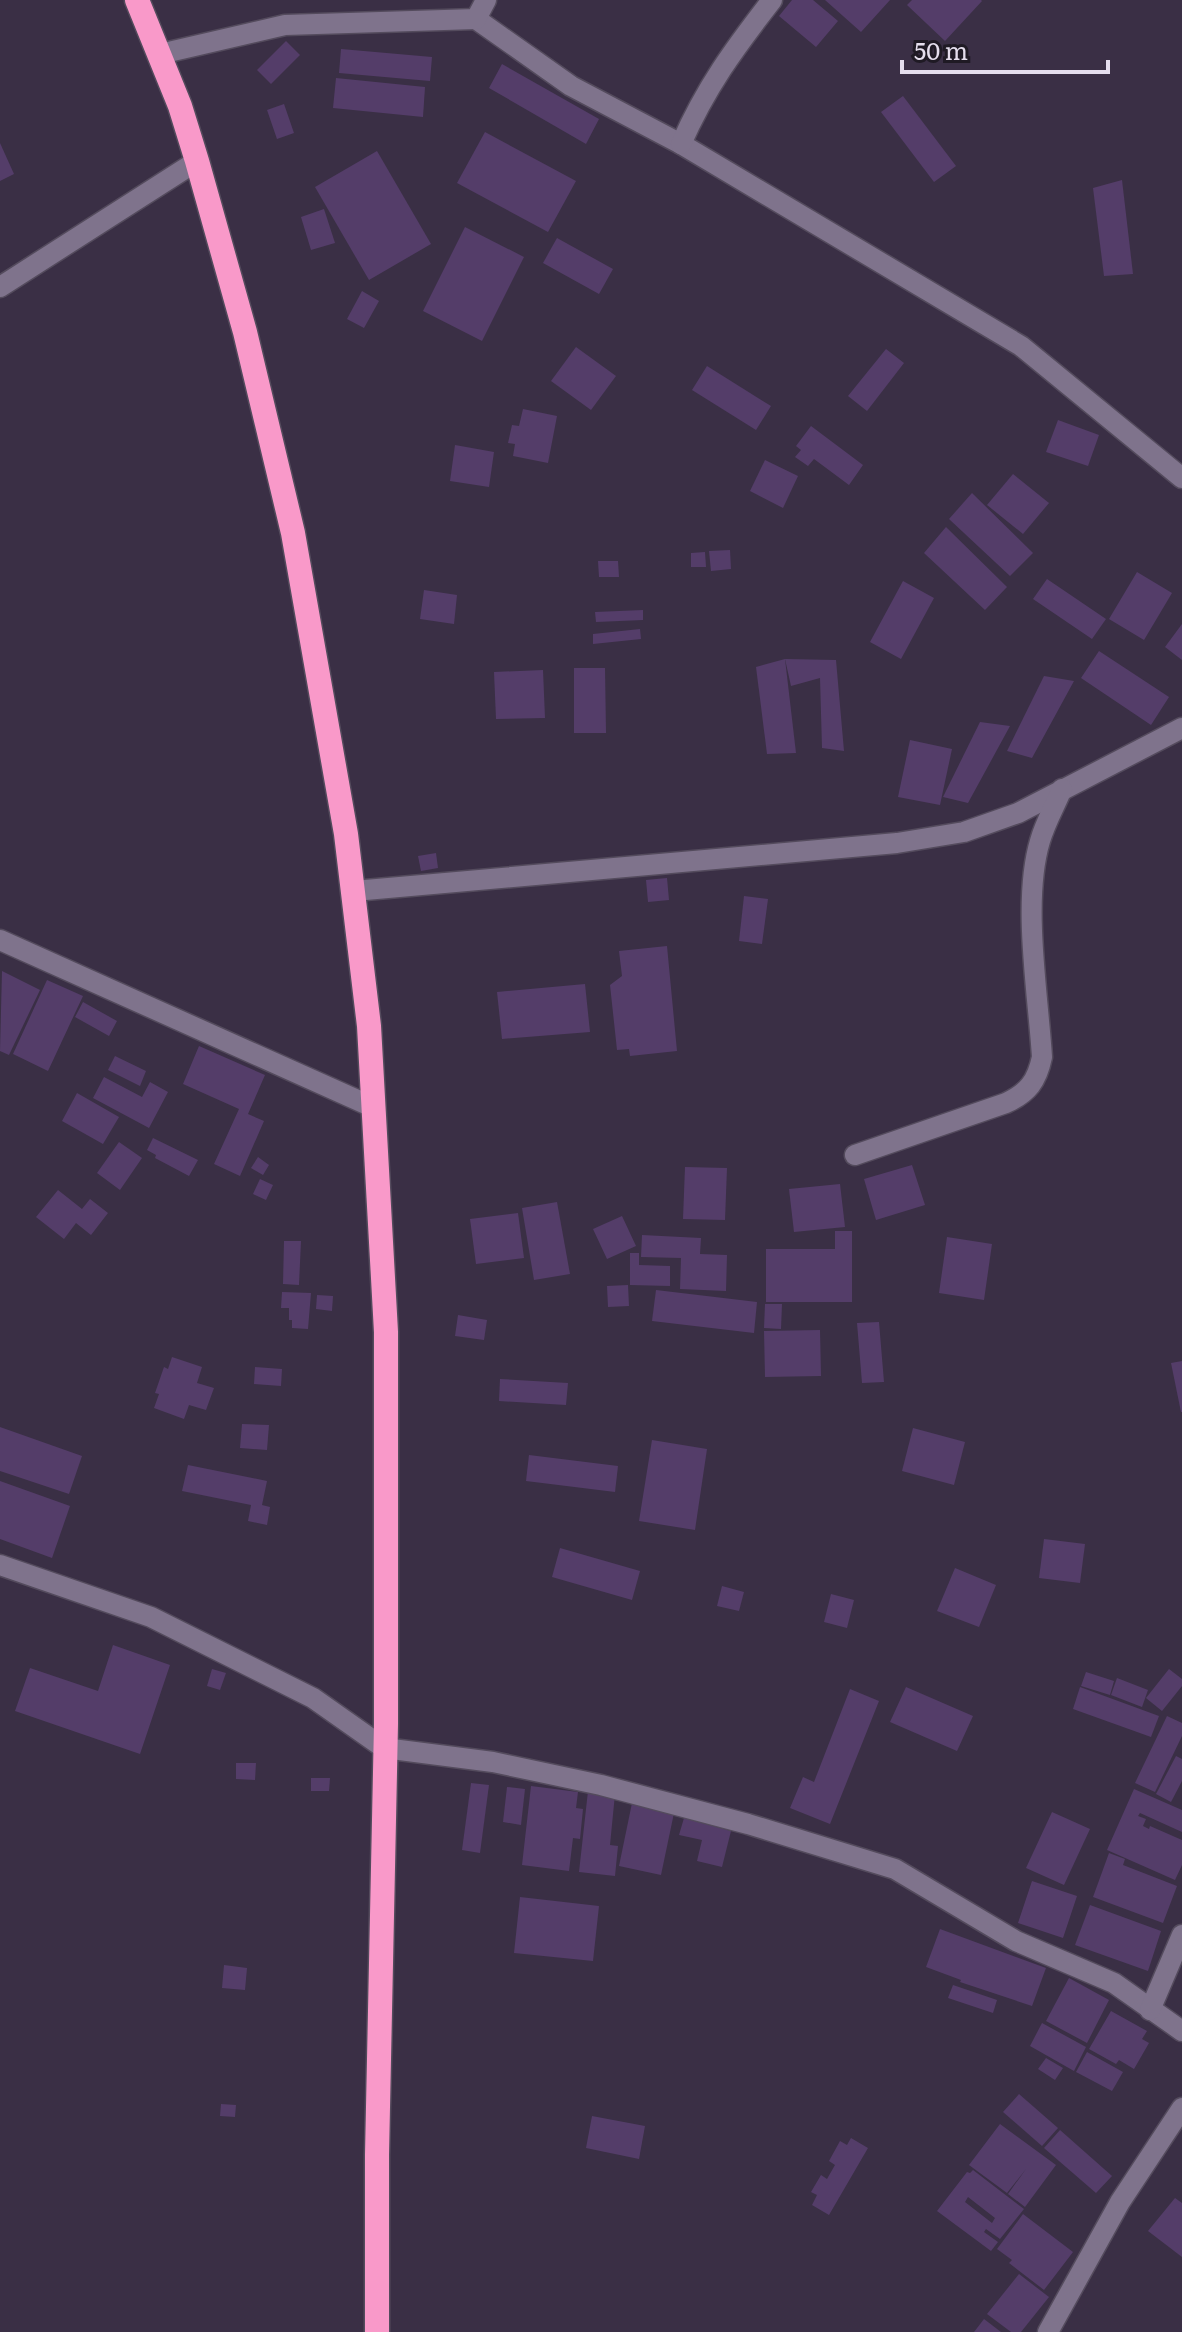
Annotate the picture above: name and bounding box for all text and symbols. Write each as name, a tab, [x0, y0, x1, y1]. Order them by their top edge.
scale bar	[902, 24, 1108, 74]
text: 50 m	[914, 32, 968, 67]

